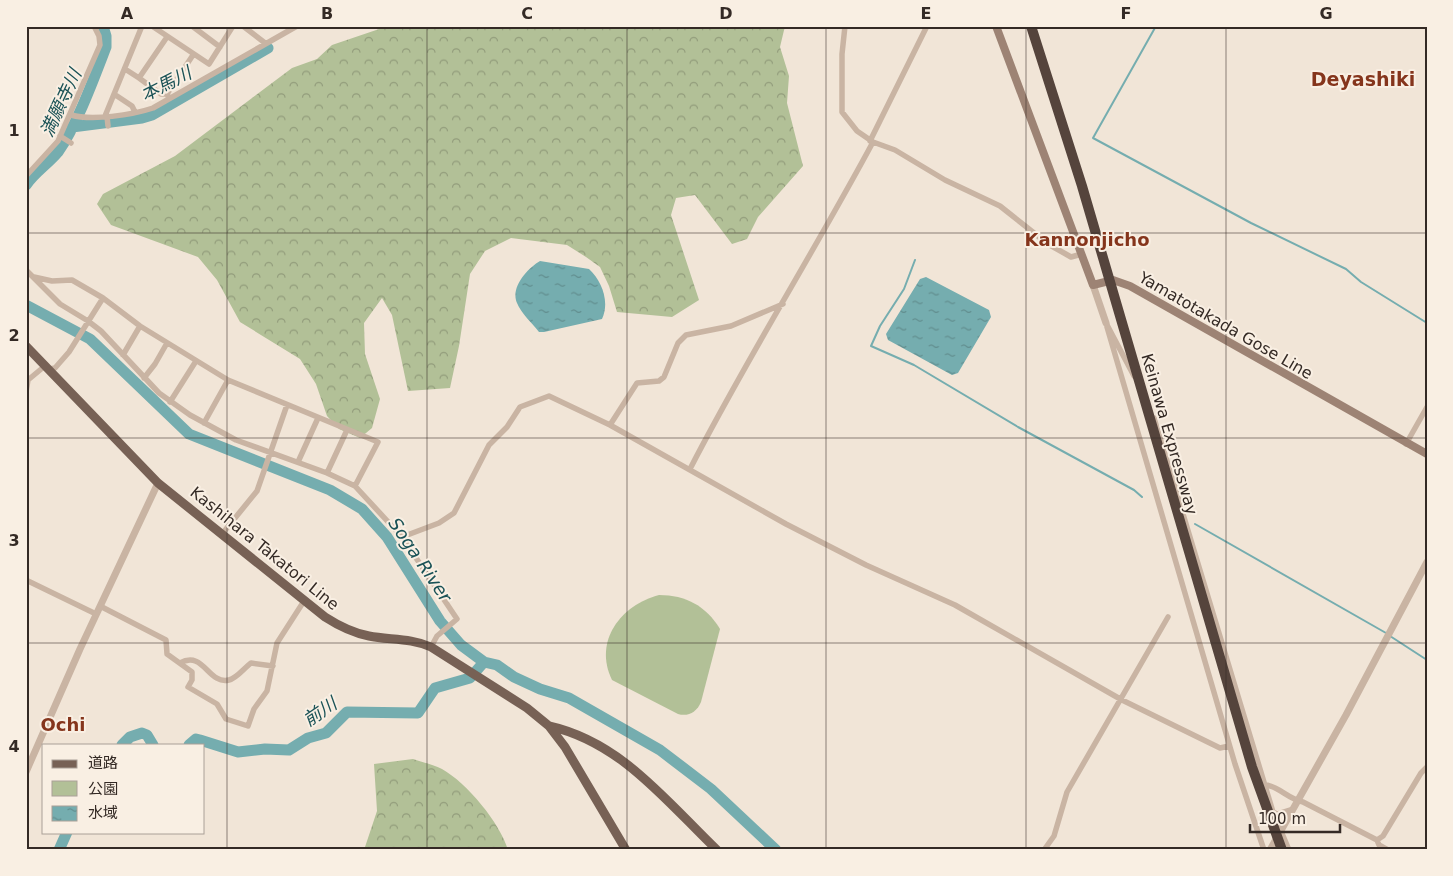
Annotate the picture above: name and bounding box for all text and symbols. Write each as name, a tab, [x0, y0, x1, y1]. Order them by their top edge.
text: A	[121, 4, 134, 23]
text: B	[321, 4, 333, 23]
text: C	[521, 4, 533, 23]
text: D	[719, 4, 733, 23]
text: E	[921, 4, 931, 23]
text: F	[1121, 4, 1131, 23]
text: G	[1319, 4, 1333, 23]
water label: 本馬川	[137, 61, 196, 105]
water label: 満願寺川	[36, 64, 86, 140]
district label: Deyashiki	[1311, 68, 1415, 90]
text: 1	[8, 121, 20, 140]
district label: Kannonjicho	[1024, 229, 1150, 250]
street label: Yamatotakada Gose Line	[1135, 267, 1316, 383]
text: 2	[8, 326, 20, 345]
street label: Keinawa Expressway	[1137, 351, 1202, 517]
street label: Kashihara Takatori Line	[187, 483, 343, 614]
water label: Soga River	[385, 514, 457, 607]
text: 3	[8, 531, 20, 550]
water label: 前川	[299, 692, 342, 730]
district label: Ochi	[41, 714, 85, 735]
text: 4	[8, 737, 20, 756]
legend	[42, 744, 205, 834]
text: 道路	[88, 754, 118, 772]
text: 公園	[88, 780, 118, 798]
scale bar	[1250, 801, 1340, 833]
text: 水域	[88, 804, 118, 822]
text: 100 m	[1258, 810, 1306, 828]

